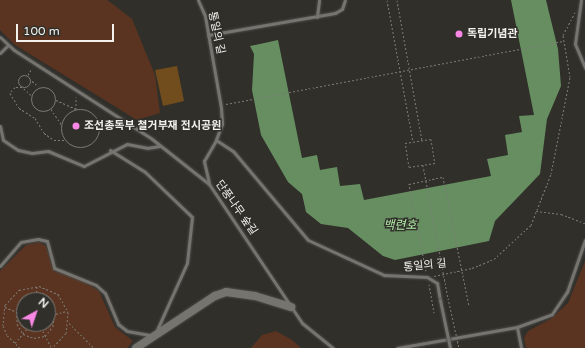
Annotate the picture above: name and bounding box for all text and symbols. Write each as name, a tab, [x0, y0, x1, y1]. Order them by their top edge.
street label: 통일의 길	[205, 10, 227, 56]
scale bar	[18, 16, 116, 42]
text: 100 m	[23, 24, 60, 38]
place label: 독립기념관	[467, 27, 518, 41]
marker: 독립기념관	[454, 29, 464, 39]
place label: 조선총독부 철거부재 전시공원	[84, 119, 221, 133]
marker: 조선총독부 철거부재 전시공원	[71, 121, 81, 131]
street label: 단풍나무 숲길	[212, 178, 260, 238]
water label: 백련호	[383, 219, 417, 233]
street label: 통일의 길	[403, 257, 447, 275]
north arrow	[16, 292, 56, 332]
text: N	[36, 295, 51, 311]

